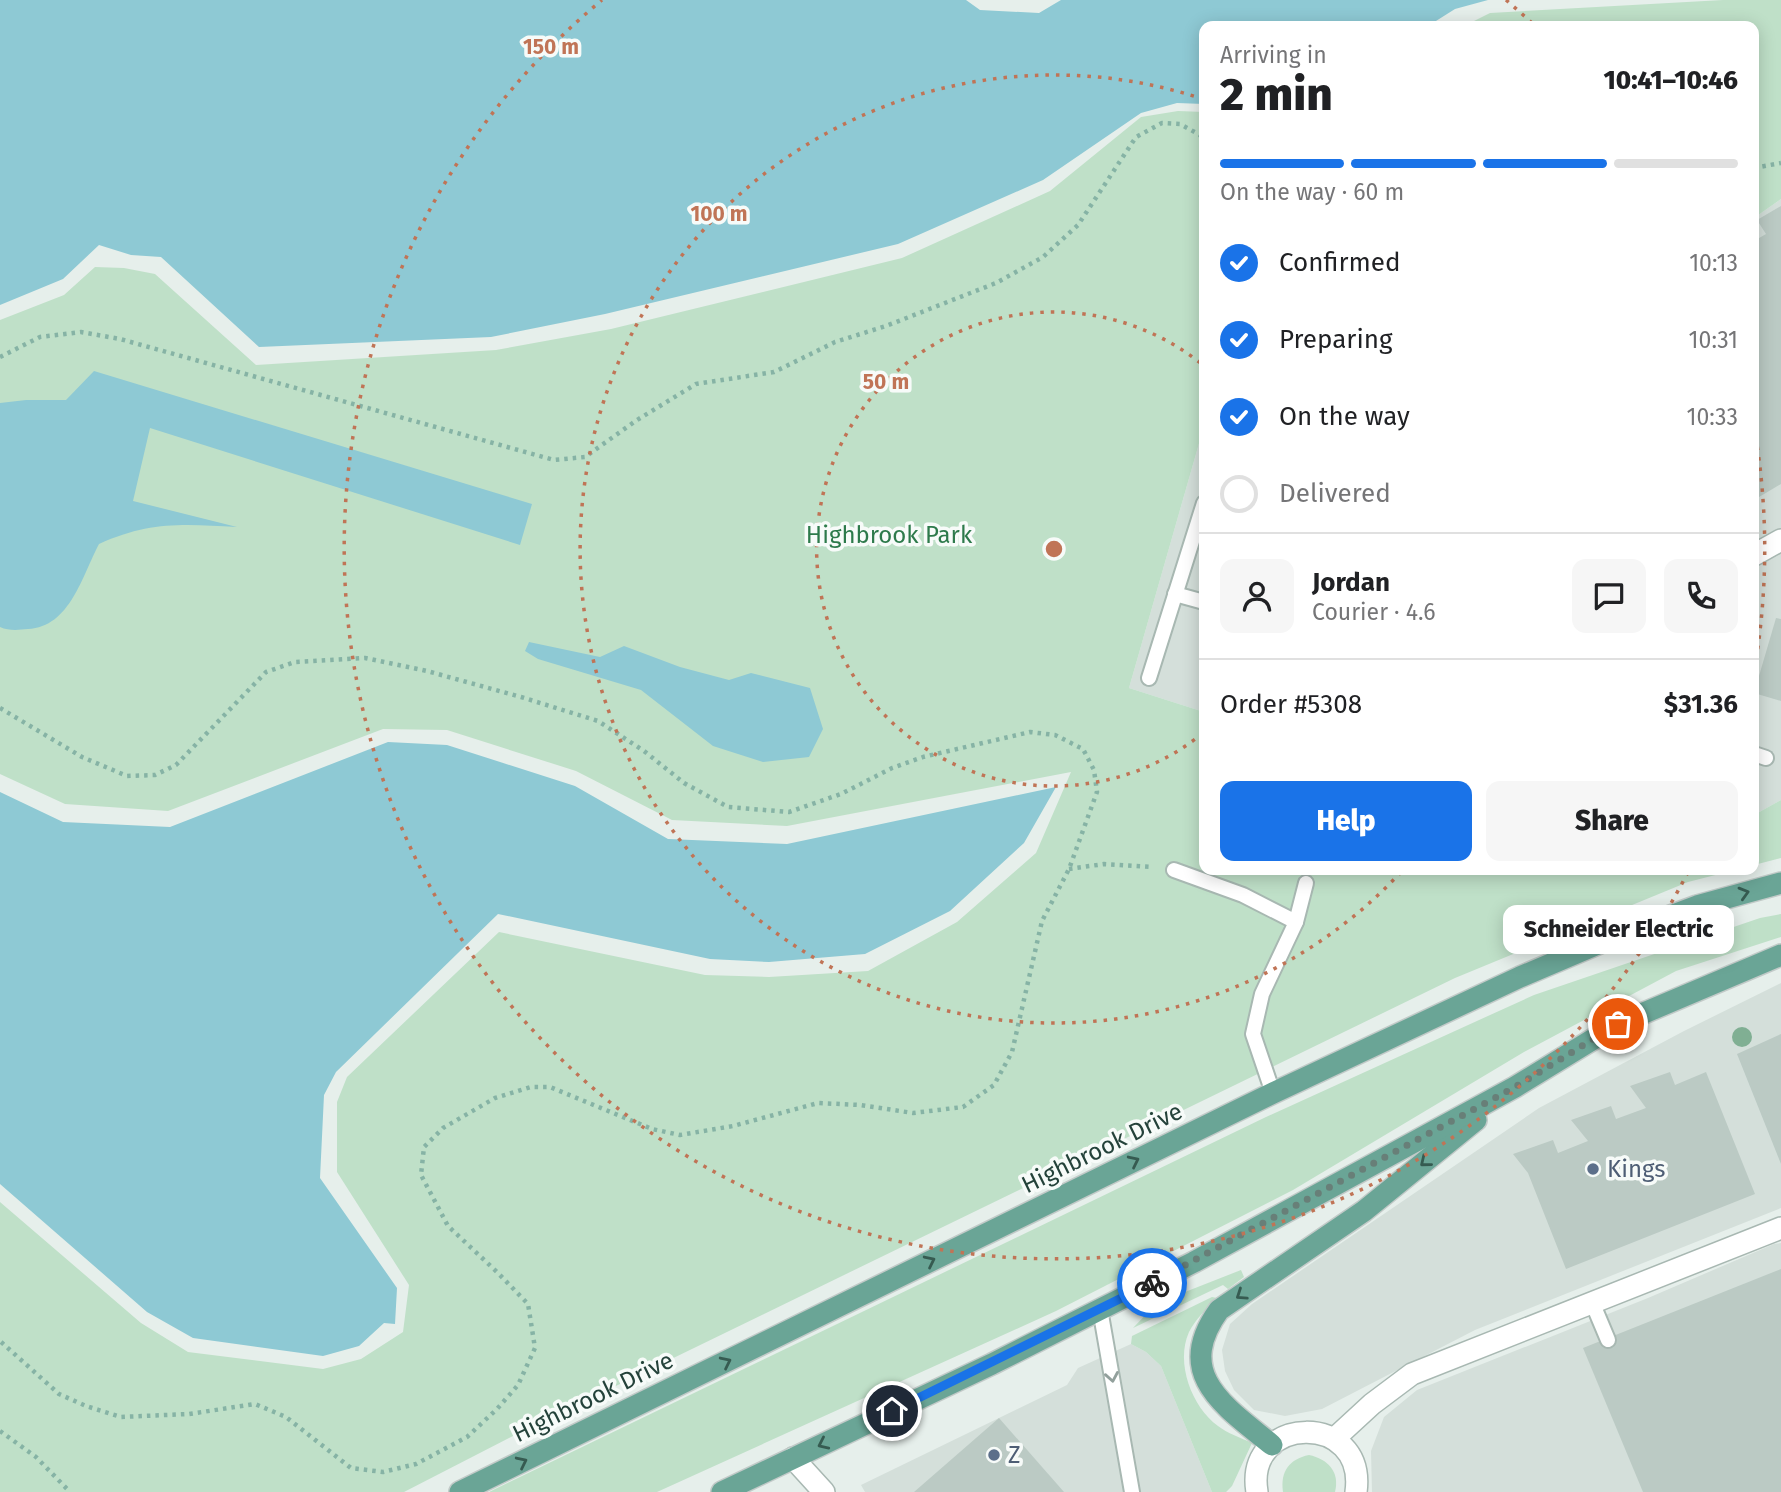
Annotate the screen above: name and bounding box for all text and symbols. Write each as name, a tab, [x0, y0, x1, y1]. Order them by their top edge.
text: 150 m	[523, 34, 579, 60]
text: Arriving in	[1220, 41, 1327, 69]
text: 10:41–10:46	[1603, 65, 1738, 96]
text: 2 min	[1220, 67, 1333, 122]
text: On the way · 60 m	[1220, 178, 1404, 206]
text: 100 m	[690, 201, 748, 227]
icon: check	[1220, 244, 1258, 282]
text: Confirmed	[1279, 247, 1400, 278]
text: 10:13	[1689, 249, 1738, 277]
icon: check	[1220, 321, 1258, 359]
text: Preparing	[1279, 324, 1392, 355]
text: 10:31	[1689, 326, 1738, 354]
text: 50 m	[863, 369, 909, 395]
icon: check	[1220, 398, 1258, 436]
text: On the way	[1279, 401, 1410, 432]
text: 10:33	[1687, 403, 1738, 431]
text: Delivered	[1279, 478, 1391, 509]
park label: Highbrook Park	[806, 521, 973, 549]
centre of rings	[1042, 537, 1066, 561]
button: person	[1220, 559, 1294, 633]
button: chat	[1572, 559, 1646, 633]
button: phone	[1664, 559, 1738, 633]
text: Jordan	[1312, 567, 1390, 598]
text: Courier · 4.6	[1312, 598, 1436, 626]
text: Order #5308	[1220, 689, 1362, 720]
text: $31.36	[1664, 689, 1738, 720]
button: Help	[1220, 781, 1472, 861]
button: Share	[1486, 781, 1738, 861]
one-way arrow	[1738, 886, 1750, 901]
callout: Schneider Electric	[1502, 905, 1734, 954]
text: Schneider Electric	[1524, 915, 1713, 943]
pin	[1588, 994, 1648, 1054]
icon: bag	[1599, 1005, 1637, 1043]
street label: Highbrook Drive	[1017, 1097, 1187, 1199]
one-way arrow	[1420, 1154, 1433, 1166]
place label: Kings	[1607, 1155, 1666, 1183]
one-way arrow	[1127, 1156, 1139, 1170]
marker: Kings	[1585, 1161, 1601, 1177]
courier	[1117, 1248, 1187, 1318]
one-way arrow	[923, 1256, 935, 1270]
icon: bike	[1133, 1264, 1171, 1302]
one-way arrow	[1236, 1287, 1249, 1299]
street label: Highbrook Drive	[508, 1346, 678, 1448]
one-way arrow	[719, 1356, 731, 1370]
one-way arrow	[1104, 1371, 1119, 1383]
pin	[862, 1381, 922, 1441]
icon: home	[873, 1392, 911, 1430]
one-way arrow	[818, 1436, 830, 1450]
place label: Z	[1008, 1441, 1021, 1469]
marker: Z	[986, 1447, 1002, 1463]
one-way arrow	[515, 1456, 527, 1470]

